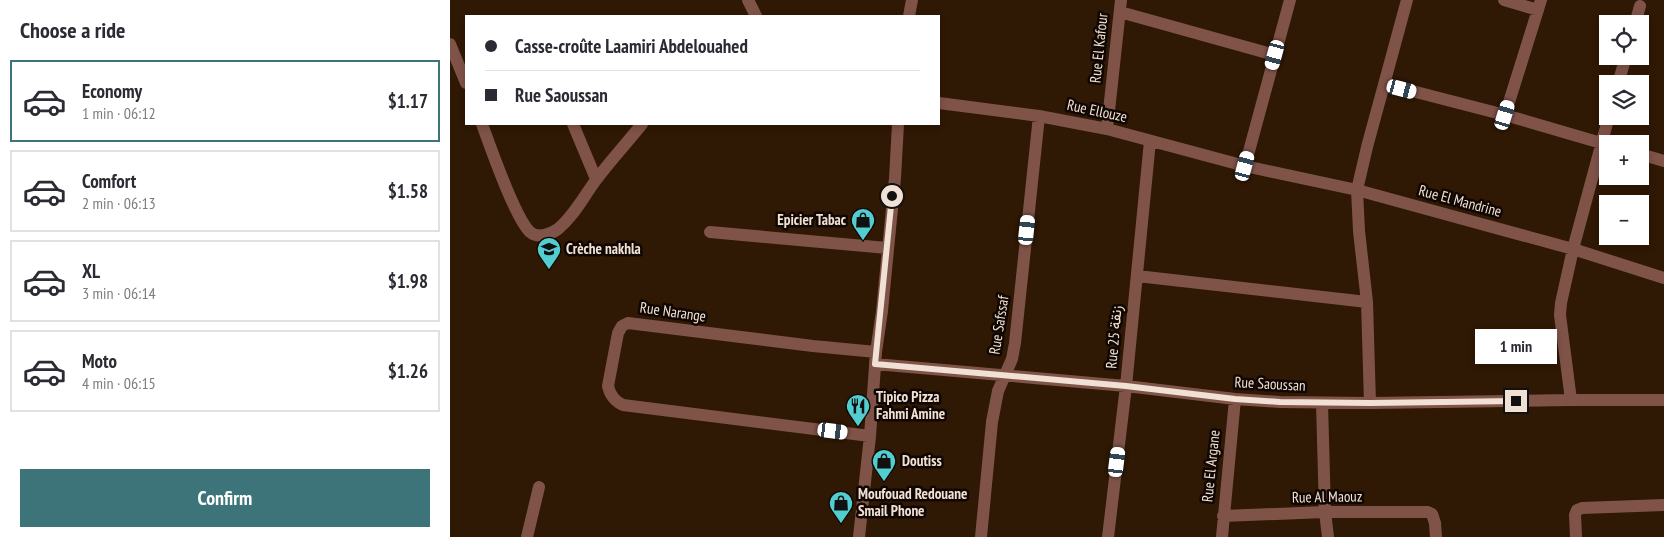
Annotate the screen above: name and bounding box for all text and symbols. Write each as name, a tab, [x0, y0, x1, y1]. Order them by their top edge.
street label: Rue El Kafour	[1085, 11, 1112, 84]
map controls	[1599, 15, 1649, 245]
button: locate	[1599, 15, 1649, 65]
text: Choose a ride	[20, 16, 125, 44]
text: Casse-croûte Laamiri Abdelouahed	[515, 34, 748, 58]
car	[1263, 39, 1286, 71]
button: layers	[1599, 75, 1649, 125]
car	[1385, 78, 1418, 100]
icon: car	[22, 79, 67, 124]
text: Economy	[82, 79, 142, 103]
text: Rue Saoussan	[515, 83, 608, 107]
text: $1.17	[388, 89, 428, 113]
street label: Rue Ellouze	[1065, 95, 1129, 126]
car	[1493, 98, 1516, 132]
text: 1 min · 06:12	[82, 103, 156, 123]
button: +	[1599, 135, 1649, 185]
car	[1233, 150, 1256, 182]
icon: car	[22, 169, 67, 214]
text: Comfort	[82, 169, 136, 193]
text: $1.58	[388, 179, 428, 203]
street label: Rue El Mandrine	[1417, 180, 1504, 221]
route start	[881, 185, 903, 207]
text: 2 min · 06:13	[82, 193, 156, 213]
button: −	[1599, 195, 1649, 245]
shop icon: Epicier Tabac	[850, 207, 876, 241]
place label: Epicier Tabac	[777, 210, 847, 229]
car	[1017, 214, 1036, 246]
school or university icon: Crèche nakhla	[536, 236, 562, 270]
place label: Crèche nakhla	[566, 239, 641, 258]
icon: car	[22, 259, 67, 304]
text: XL	[82, 259, 100, 283]
text: $1.98	[388, 269, 428, 293]
text: 3 min · 06:14	[82, 283, 156, 303]
street label: Rue Safssaf	[984, 293, 1013, 356]
street label: Rue Narange	[639, 297, 707, 326]
street label: Rue 25 زنقة	[1101, 305, 1126, 369]
callout: 1 min	[1475, 328, 1557, 364]
text: 1 min	[1500, 336, 1532, 356]
icon: car	[22, 349, 67, 394]
text: Moto	[82, 349, 117, 373]
text: $1.26	[388, 359, 428, 383]
street label: Rue Saoussan	[1234, 372, 1306, 395]
text: 4 min · 06:15	[82, 373, 156, 393]
place label: Tipico Pizza Fahmi Amine	[876, 387, 945, 423]
route end	[1505, 390, 1527, 412]
restaurant icon: Tipico Pizza Fahmi Amine	[845, 393, 871, 427]
car	[817, 422, 848, 440]
street label: Rue El Argane	[1197, 429, 1224, 503]
car	[1107, 446, 1126, 478]
shop icon: Doutiss	[871, 448, 897, 482]
place label: Doutiss	[902, 451, 942, 470]
button: Confirm	[20, 469, 430, 527]
place label: Moufouad Redouane Smail Phone	[858, 484, 967, 520]
street label: Rue Al Maouz	[1292, 486, 1362, 507]
shop icon: Moufouad Redouane Smail Phone	[828, 490, 854, 524]

